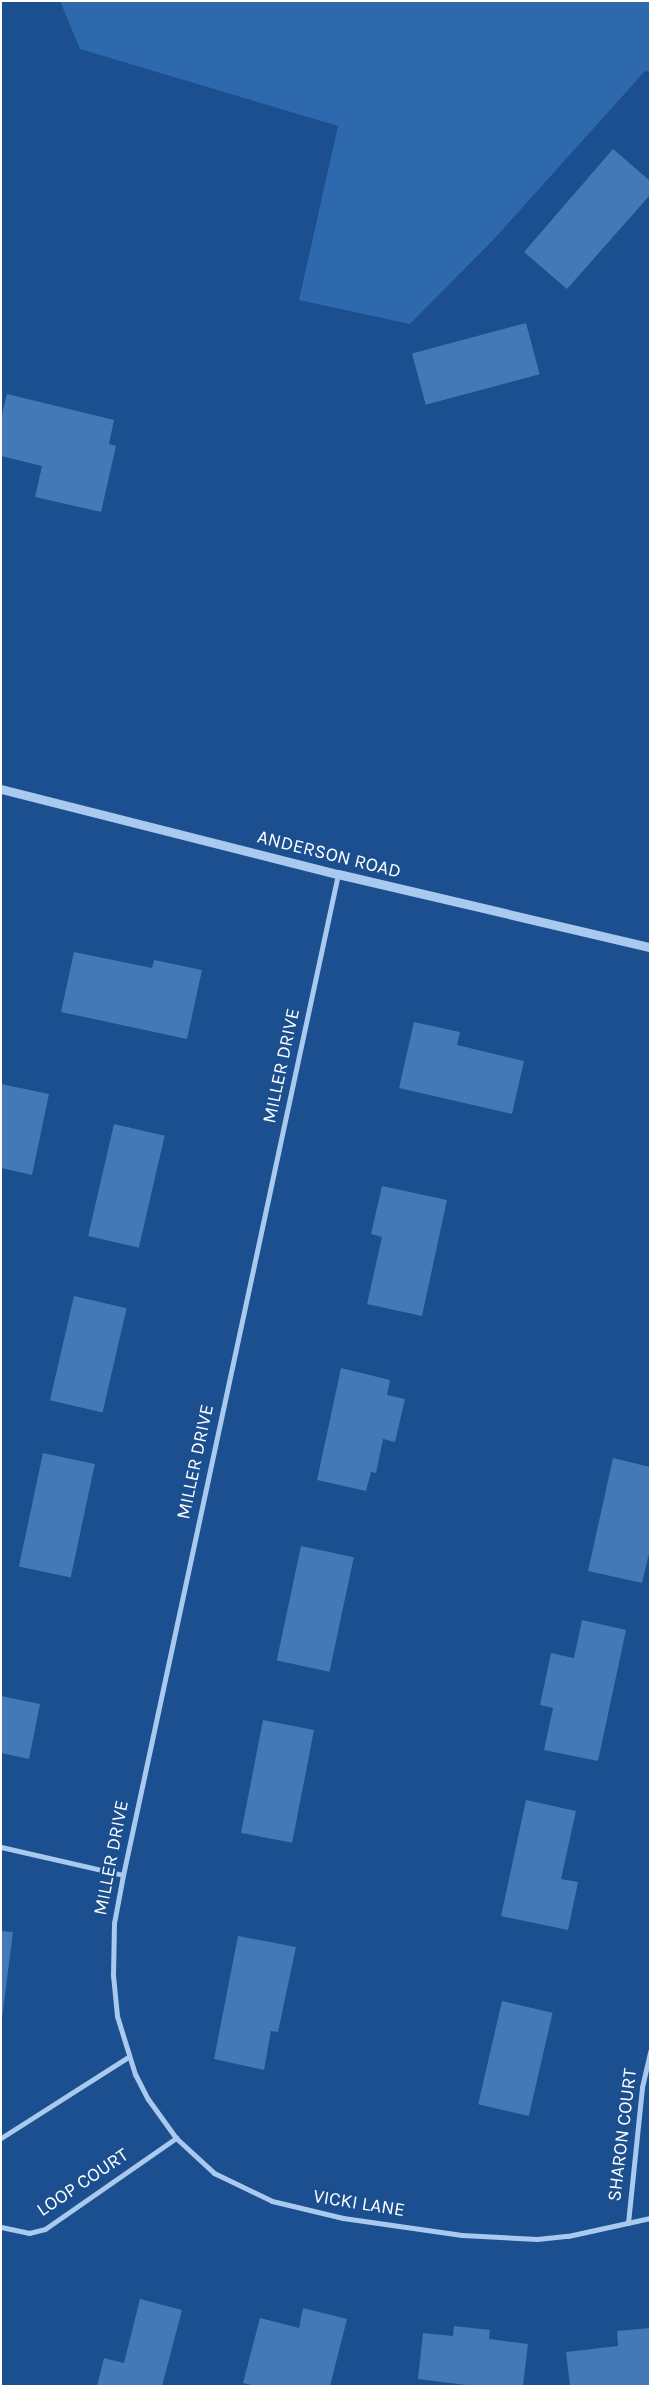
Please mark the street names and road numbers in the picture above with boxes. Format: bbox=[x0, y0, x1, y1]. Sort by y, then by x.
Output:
street label: ANDERSON ROAD bbox=[255, 826, 403, 884]
street label: MILLER DRIVE bbox=[259, 1006, 305, 1126]
street label: MILLER DRIVE bbox=[173, 1402, 219, 1522]
street label: MILLER DRIVE bbox=[90, 1798, 134, 1918]
street label: SHARON COURT bbox=[604, 2067, 642, 2203]
street label: LOOP COURT bbox=[33, 2144, 133, 2222]
street label: VICKI LANE bbox=[312, 2186, 406, 2222]

